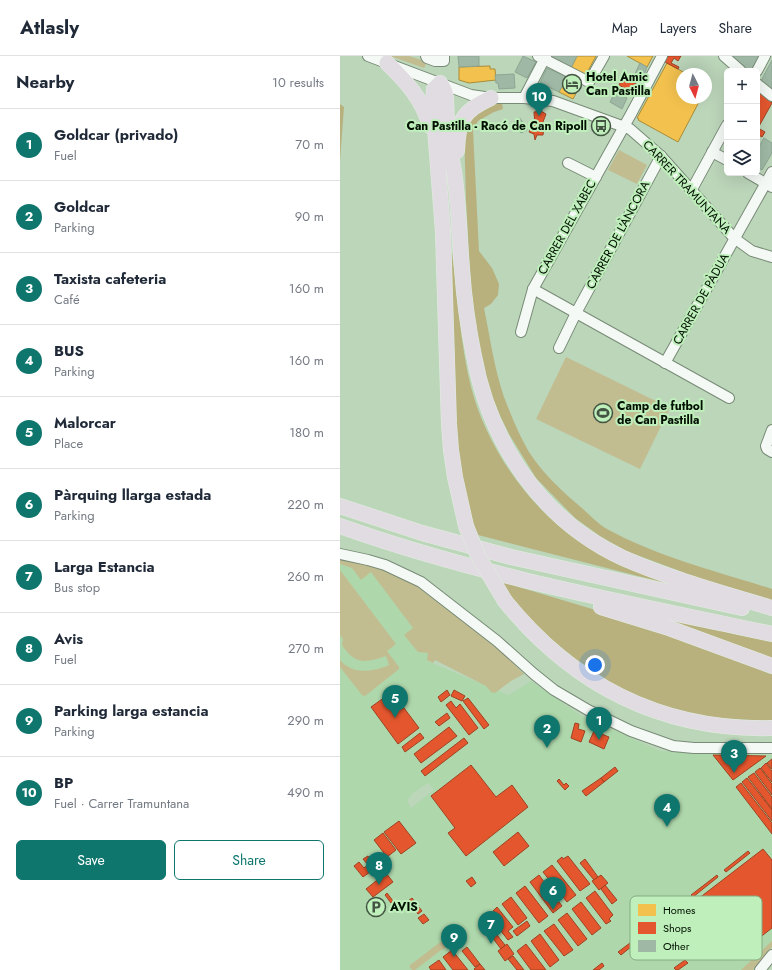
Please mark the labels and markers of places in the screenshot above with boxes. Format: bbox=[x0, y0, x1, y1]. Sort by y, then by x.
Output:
place label: Hotel Amic Can Pastilla bbox=[586, 68, 651, 100]
hotel icon: Hotel Amic Can Pastilla bbox=[561, 73, 583, 95]
pin: 10 bbox=[526, 83, 552, 116]
bus stop icon: Can Pastilla - Racó de Can Ripoll bbox=[590, 115, 612, 137]
place label: Can Pastilla - Racó de Can Ripoll bbox=[406, 117, 587, 135]
place label: Camp de futbol de Can Pastilla bbox=[617, 397, 703, 429]
sports icon: Camp de futbol de Can Pastilla bbox=[592, 402, 614, 424]
pin: 5 bbox=[382, 685, 408, 718]
pin: 1 bbox=[586, 707, 612, 740]
pin: 2 bbox=[534, 715, 560, 748]
pin: 3 bbox=[721, 740, 747, 773]
pin: 4 bbox=[654, 794, 680, 827]
pin: 8 bbox=[366, 852, 392, 885]
pin: 6 bbox=[540, 877, 566, 910]
parking icon: AVIS bbox=[365, 896, 387, 918]
place label: AVIS bbox=[389, 898, 418, 916]
pin: 7 bbox=[478, 911, 504, 944]
pin: 9 bbox=[441, 924, 467, 957]

